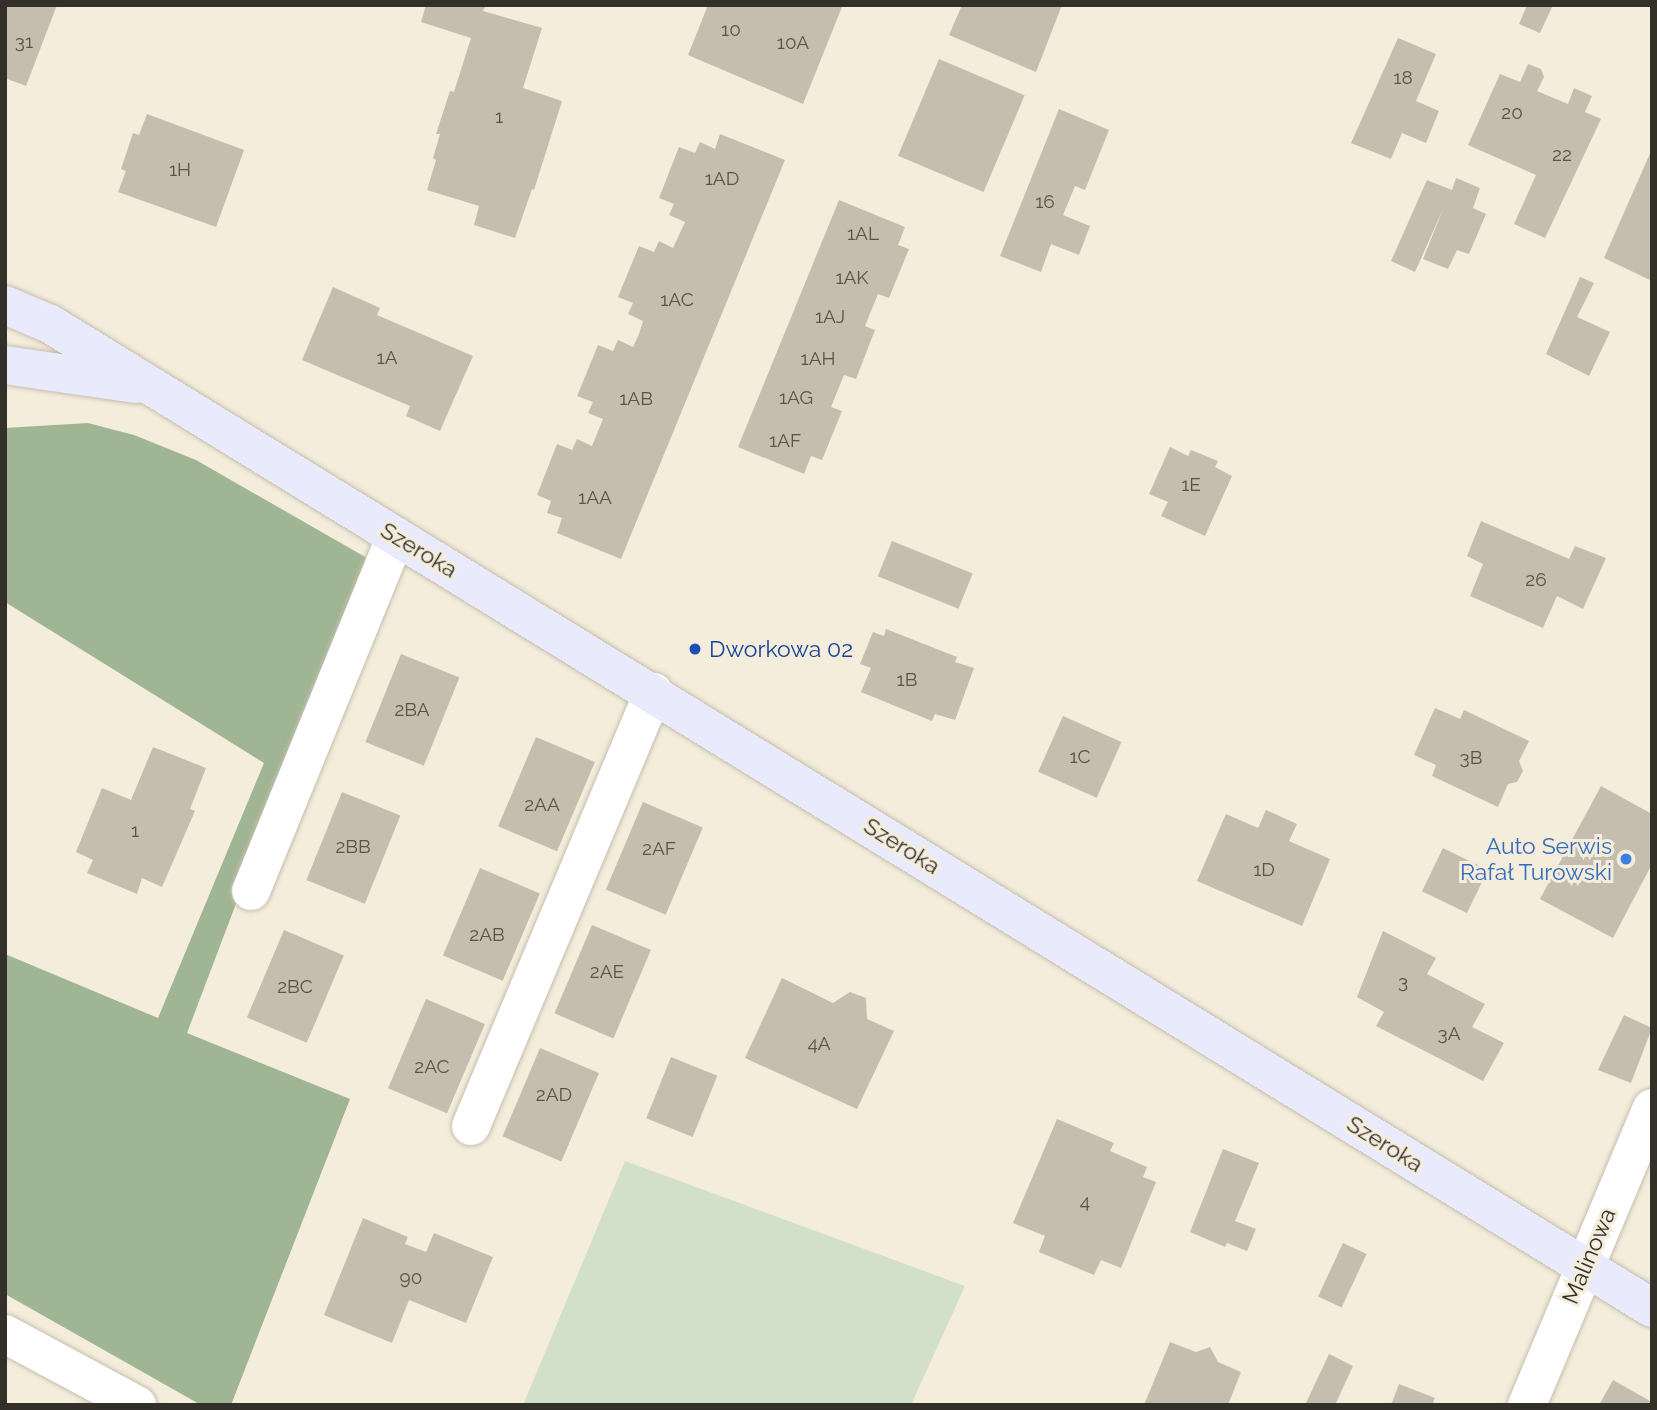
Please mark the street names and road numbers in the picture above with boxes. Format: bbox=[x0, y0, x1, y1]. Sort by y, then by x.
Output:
street label: Szeroka bbox=[376, 516, 462, 584]
street label: Szeroka bbox=[859, 812, 945, 880]
street label: Szeroka bbox=[1342, 1110, 1428, 1178]
street label: Malinowa bbox=[1556, 1204, 1622, 1308]

